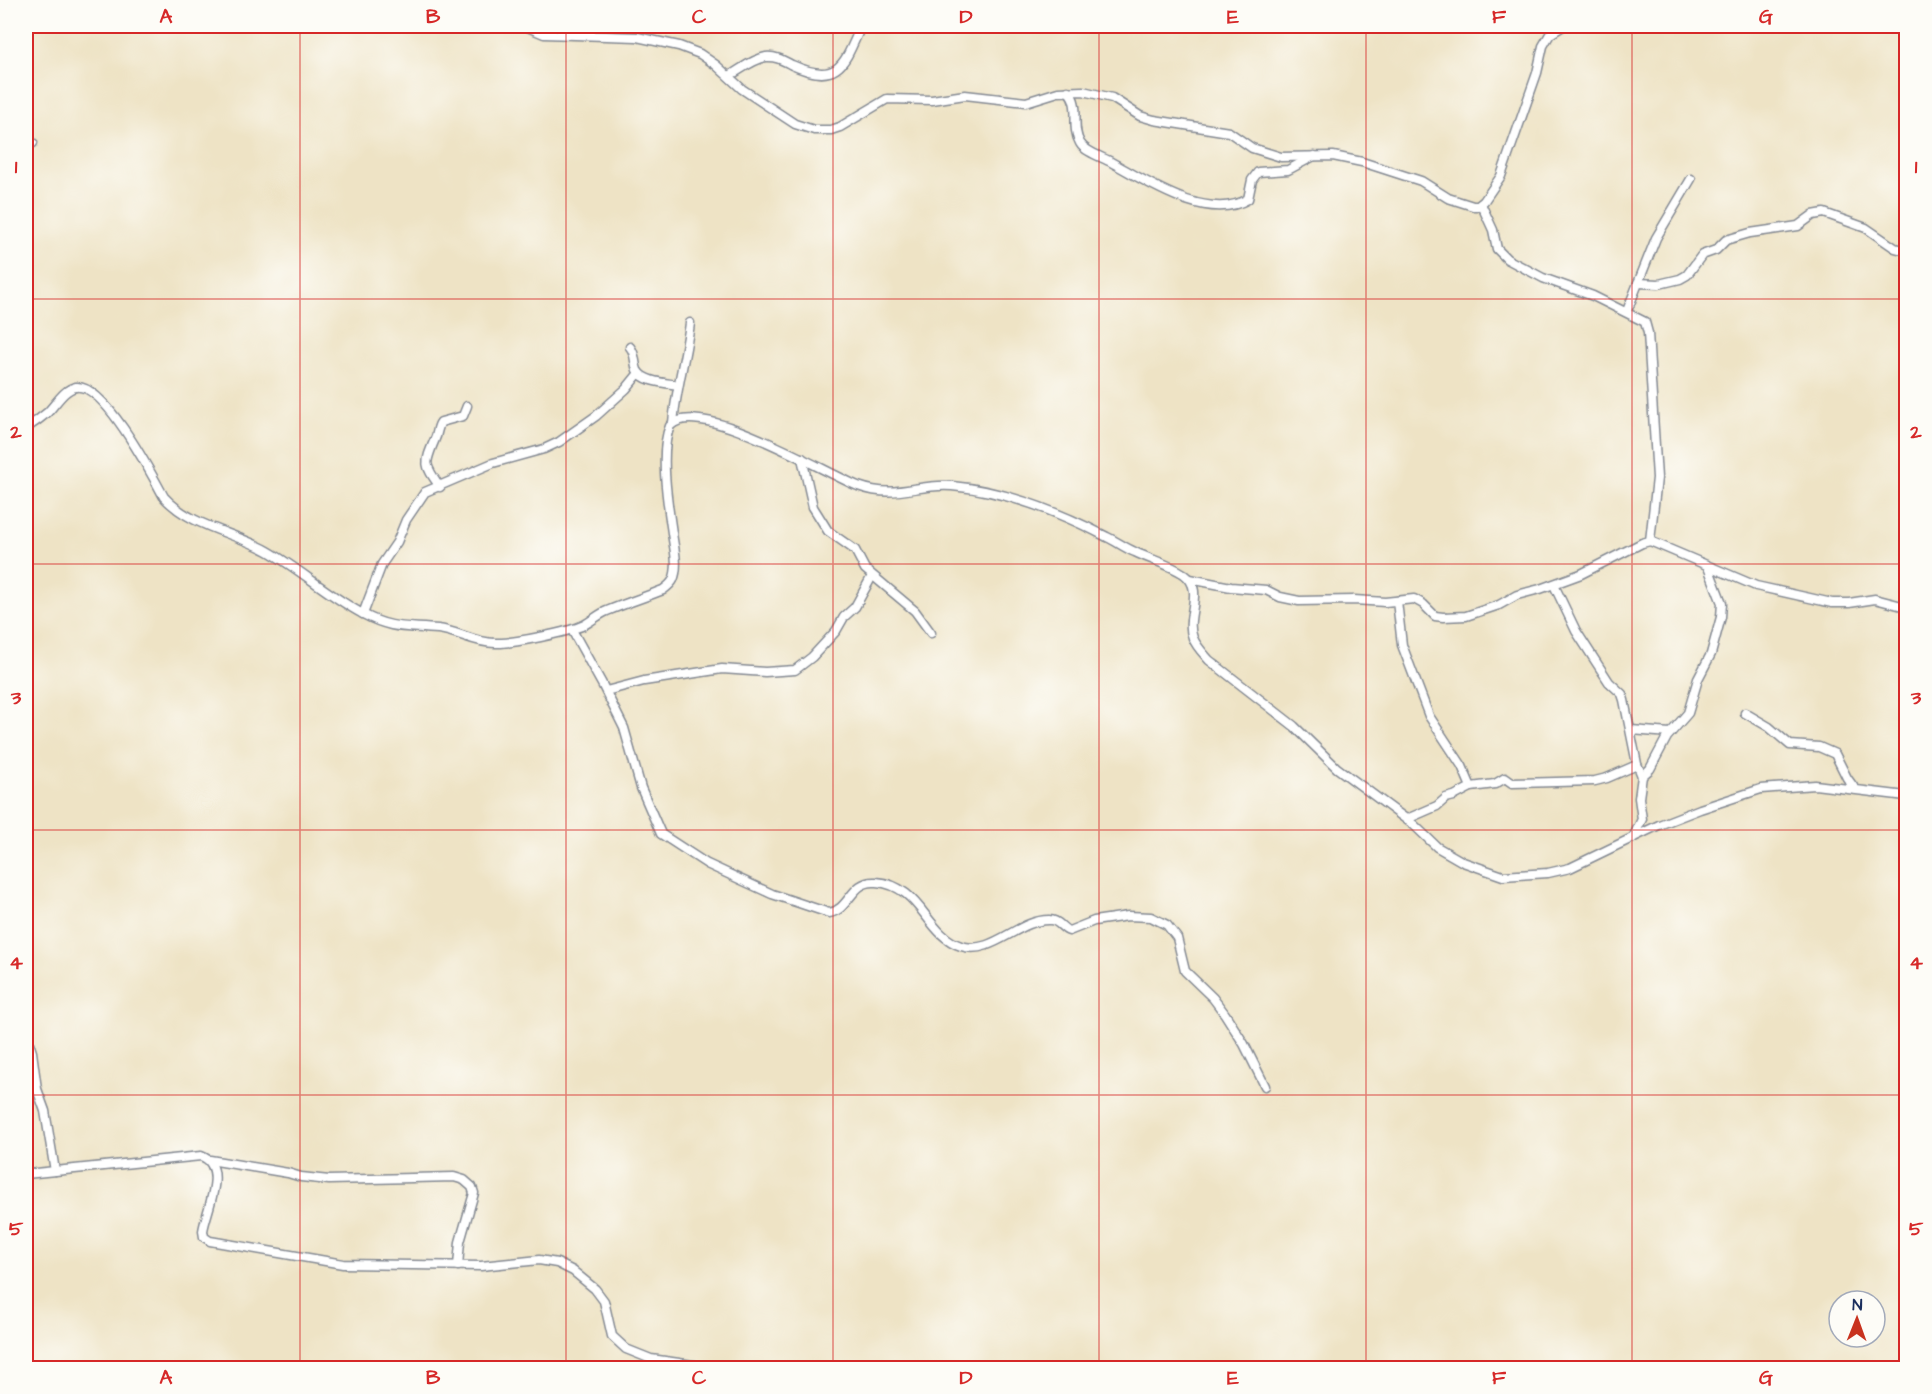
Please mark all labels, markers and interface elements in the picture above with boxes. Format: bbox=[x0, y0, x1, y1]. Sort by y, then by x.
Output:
text: A bbox=[160, 3, 173, 31]
text: B bbox=[426, 3, 441, 31]
text: C bbox=[692, 3, 707, 31]
text: D bbox=[960, 3, 973, 31]
text: E bbox=[1227, 3, 1239, 31]
text: F bbox=[1492, 3, 1507, 31]
text: G bbox=[1759, 3, 1773, 31]
text: 1 bbox=[15, 153, 18, 181]
text: 1 bbox=[1915, 153, 1918, 181]
text: 2 bbox=[9, 418, 22, 446]
text: 2 bbox=[1909, 418, 1922, 446]
text: 3 bbox=[10, 684, 22, 712]
text: 3 bbox=[1910, 684, 1922, 712]
text: 4 bbox=[9, 949, 23, 977]
text: 4 bbox=[1909, 949, 1923, 977]
text: 5 bbox=[9, 1215, 24, 1243]
text: 5 bbox=[1909, 1215, 1924, 1243]
north arrow bbox=[1827, 1289, 1887, 1349]
text: N bbox=[1852, 1294, 1862, 1316]
text: A bbox=[160, 1364, 173, 1392]
text: B bbox=[426, 1364, 441, 1392]
text: C bbox=[692, 1364, 707, 1392]
text: D bbox=[960, 1364, 973, 1392]
text: E bbox=[1227, 1364, 1239, 1392]
text: F bbox=[1492, 1364, 1507, 1392]
text: G bbox=[1759, 1364, 1773, 1392]

